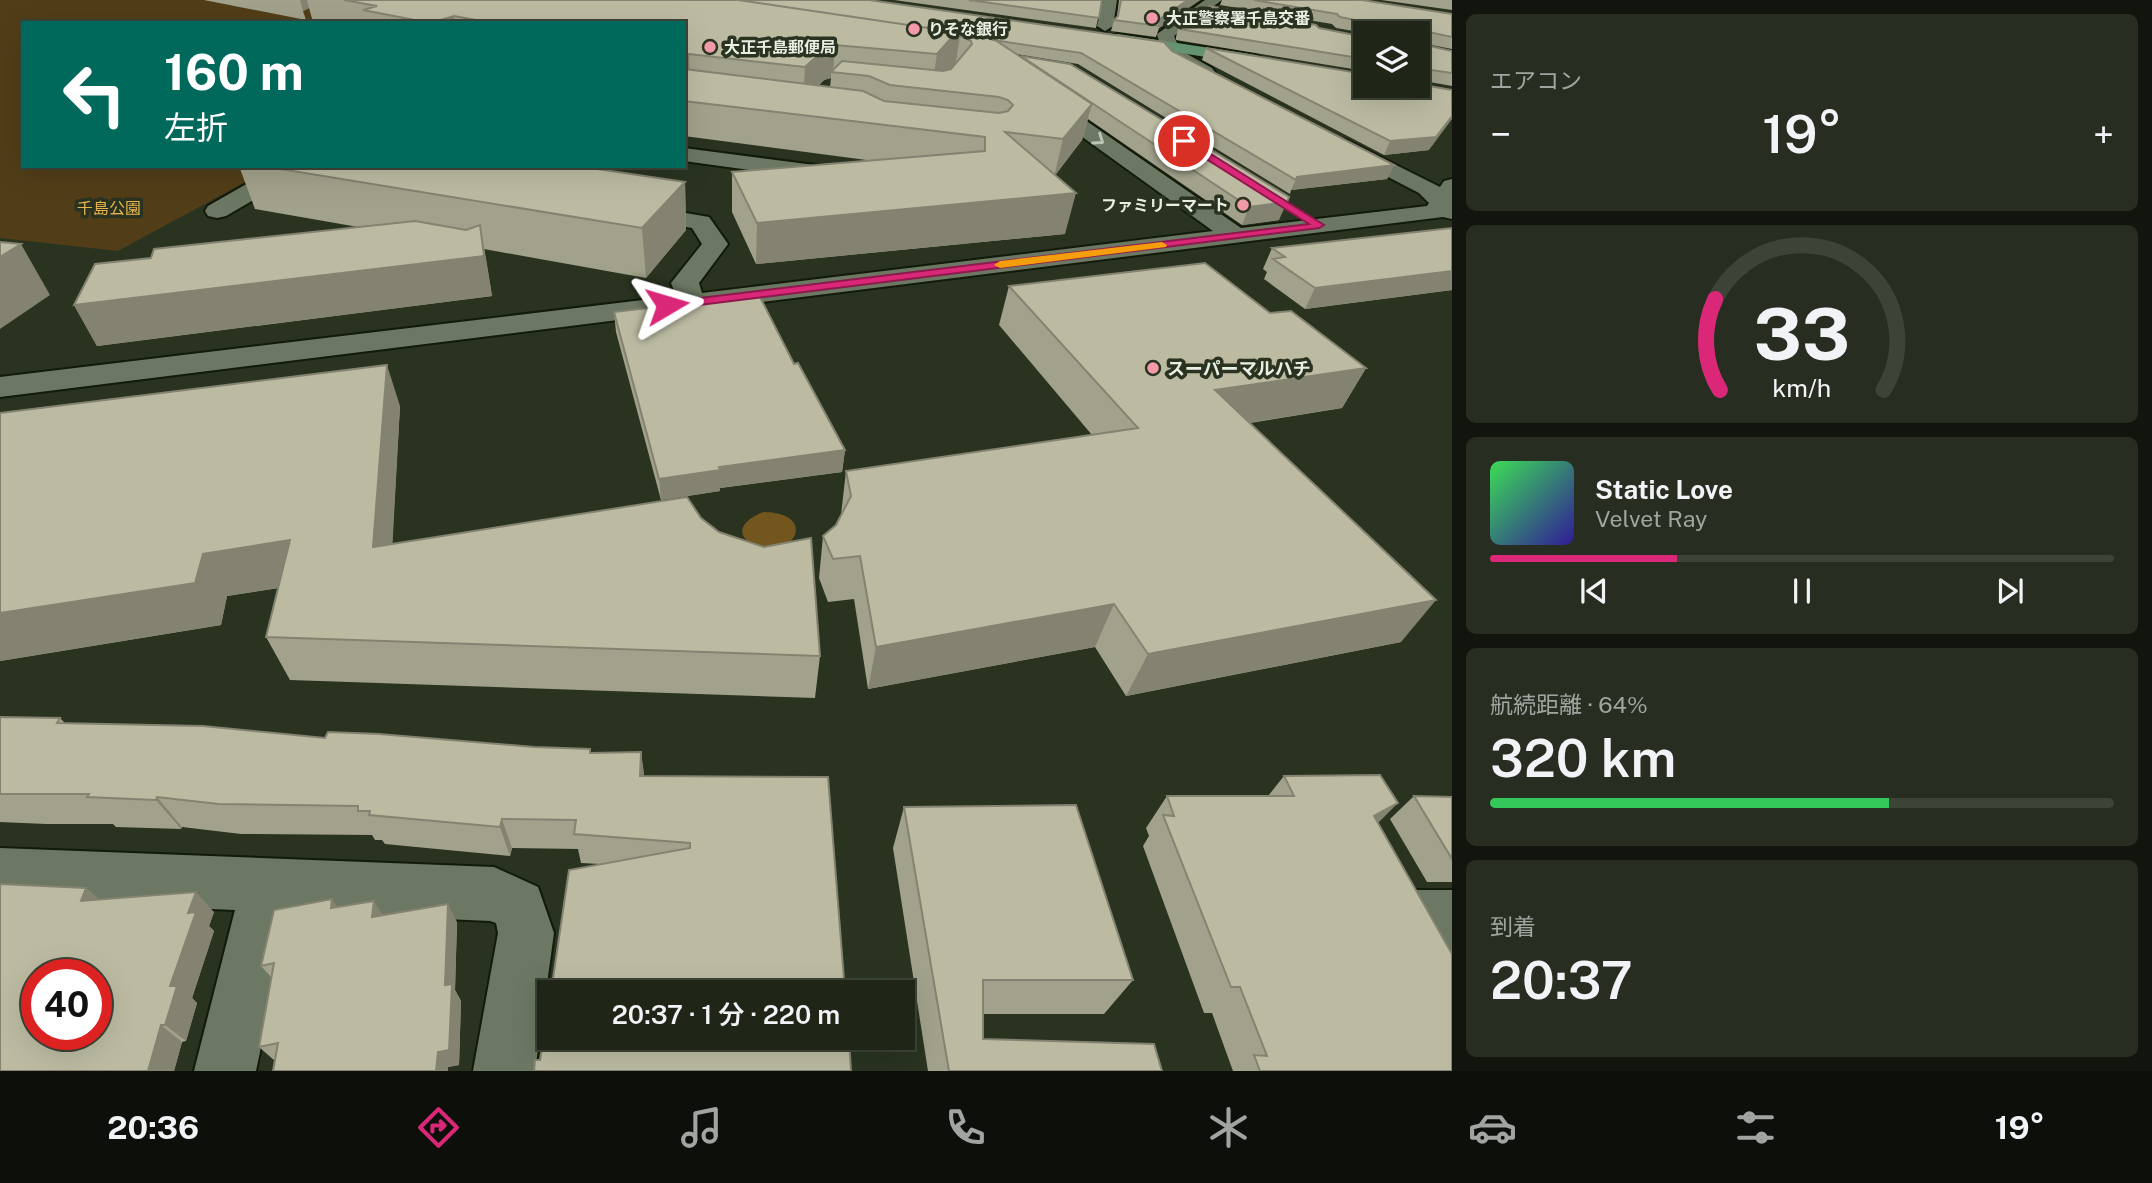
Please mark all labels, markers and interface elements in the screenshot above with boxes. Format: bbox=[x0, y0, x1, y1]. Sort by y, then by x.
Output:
place label: 大正警察署千島交番 bbox=[1166, 9, 1310, 28]
marker: 大正警察署千島交番 bbox=[1144, 10, 1160, 26]
place label: りそな銀行 bbox=[928, 20, 1008, 39]
marker: りそな銀行 bbox=[906, 21, 922, 37]
map controls bbox=[1353, 21, 1430, 98]
button: layers bbox=[1353, 21, 1430, 98]
place label: 大正千島郵便局 bbox=[724, 38, 836, 57]
marker: 大正千島郵便局 bbox=[702, 39, 718, 55]
text: 160 m bbox=[164, 43, 304, 101]
icon: left bbox=[49, 49, 140, 140]
text: エアコン bbox=[1490, 67, 1582, 94]
text: 19° bbox=[1762, 104, 1842, 165]
text: 左折 bbox=[164, 109, 228, 146]
pin bbox=[1154, 111, 1214, 171]
text: − bbox=[1490, 112, 1511, 157]
text: + bbox=[2093, 112, 2114, 157]
icon: arrive bbox=[1165, 122, 1203, 160]
one-way arrow bbox=[1091, 132, 1104, 144]
place label: ファミリーマート bbox=[1101, 196, 1229, 215]
marker: ファミリーマート bbox=[1235, 197, 1251, 213]
park label: 千島公園 bbox=[77, 199, 141, 218]
position arrow bbox=[630, 268, 704, 342]
text: 33 bbox=[1754, 292, 1850, 377]
place label: スーパーマルハチ bbox=[1167, 358, 1311, 379]
marker: スーパーマルハチ bbox=[1145, 360, 1161, 376]
text: km/h bbox=[1773, 373, 1831, 403]
text: Static Love bbox=[1595, 474, 1733, 505]
text: Velvet Ray bbox=[1595, 505, 1707, 532]
icon: previous bbox=[1575, 572, 1613, 610]
icon: pause bbox=[1783, 572, 1821, 610]
icon: next bbox=[1991, 572, 2029, 610]
text: 航続距離 · 64% bbox=[1490, 691, 1648, 718]
text: 320 km bbox=[1490, 728, 1676, 789]
text: 到着 bbox=[1490, 913, 1536, 940]
text: 20:37 bbox=[1490, 950, 1633, 1011]
speed limit sign: 40 bbox=[21, 959, 112, 1050]
text: 20:37 · 1 分 · 220 m bbox=[612, 999, 840, 1030]
icon: directions bbox=[414, 1103, 463, 1152]
icon: music bbox=[677, 1103, 726, 1152]
icon: phone bbox=[941, 1103, 990, 1152]
icon: climate bbox=[1204, 1103, 1253, 1152]
icon: car bbox=[1468, 1103, 1517, 1152]
icon: filters bbox=[1731, 1103, 1780, 1152]
text: 20:36 bbox=[107, 1109, 199, 1146]
text: 19° bbox=[1995, 1109, 2045, 1146]

